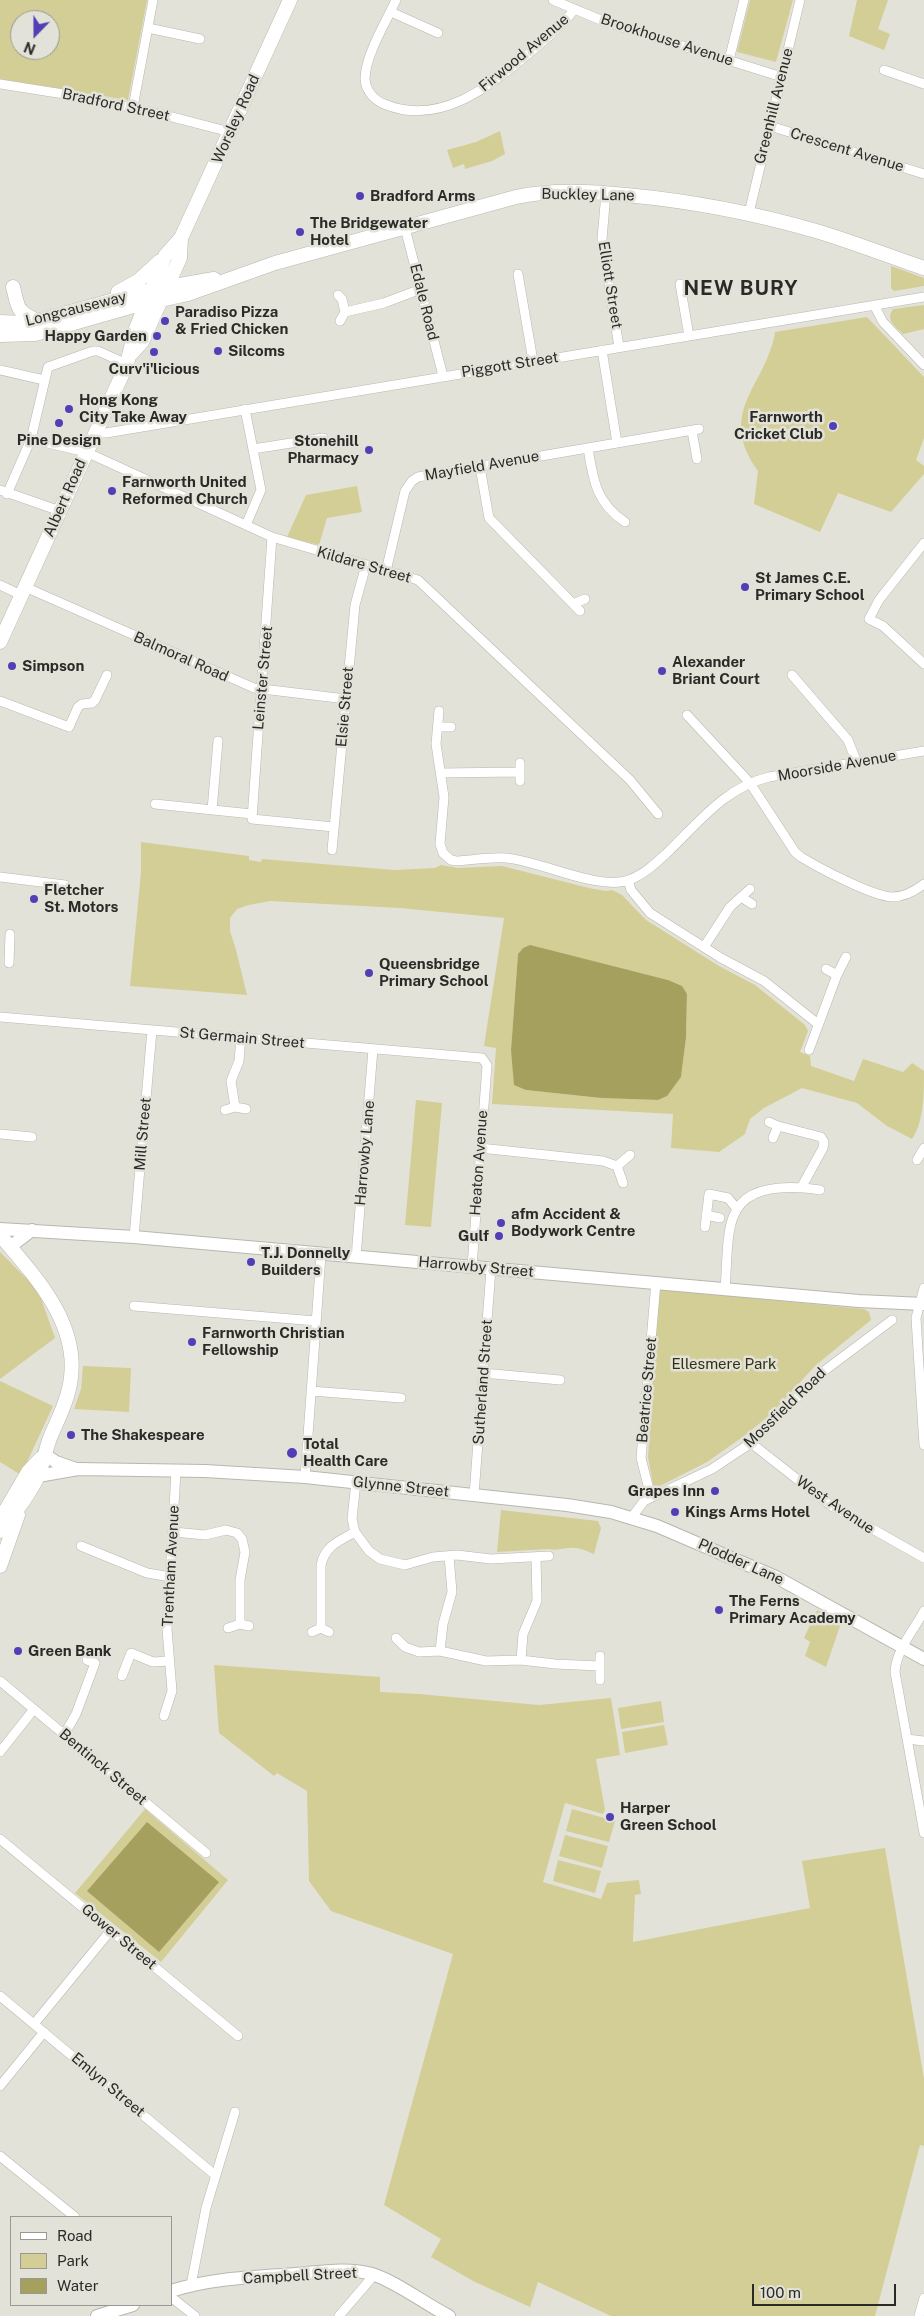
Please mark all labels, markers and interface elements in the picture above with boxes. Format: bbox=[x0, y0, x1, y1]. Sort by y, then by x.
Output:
north arrow bbox=[10, 10, 60, 60]
street label: Firwood Avenue bbox=[476, 10, 572, 96]
street label: Brookhouse Avenue bbox=[598, 10, 736, 70]
text: N bbox=[22, 39, 38, 57]
street label: Greenhill Avenue bbox=[751, 46, 797, 166]
street label: Worsley Road bbox=[208, 72, 264, 166]
street label: Bradford Street bbox=[61, 85, 171, 125]
street label: Crescent Avenue bbox=[788, 124, 906, 176]
street label: Buckley Lane bbox=[541, 185, 635, 205]
place label: Bradford Arms bbox=[370, 187, 475, 205]
marker: Bradford Arms bbox=[354, 190, 366, 202]
place label: The Bridgewater Hotel bbox=[310, 214, 428, 249]
marker: The Bridgewater Hotel bbox=[294, 226, 306, 238]
street label: Elliott Street bbox=[594, 240, 626, 330]
street label: Edale Road bbox=[406, 262, 442, 342]
district label: NEW BURY bbox=[682, 277, 800, 301]
street label: Longcauseway bbox=[24, 288, 128, 330]
place label: Paradiso Pizza & Fried Chicken bbox=[175, 303, 288, 338]
marker: Paradiso Pizza & Fried Chicken bbox=[159, 315, 171, 327]
place label: Happy Garden bbox=[44, 327, 147, 345]
marker: Happy Garden bbox=[151, 330, 163, 342]
place label: Silcoms bbox=[228, 342, 285, 360]
marker: Silcoms bbox=[212, 345, 224, 357]
marker: Curv'i'licious bbox=[148, 346, 160, 358]
street label: Piggott Street bbox=[460, 348, 560, 382]
place label: Curv'i'licious bbox=[108, 360, 200, 378]
place label: Hong Kong City Take Away bbox=[79, 391, 187, 426]
marker: Hong Kong City Take Away bbox=[63, 403, 75, 415]
place label: Farnworth Cricket Club bbox=[734, 408, 823, 443]
marker: Pine Design bbox=[53, 417, 65, 429]
marker: Farnworth Cricket Club bbox=[827, 420, 839, 432]
place label: Pine Design bbox=[17, 431, 101, 449]
place label: Stonehill Pharmacy bbox=[287, 432, 359, 467]
marker: Stonehill Pharmacy bbox=[363, 444, 375, 456]
street label: Mayfield Avenue bbox=[423, 447, 541, 485]
street label: Albert Road bbox=[40, 456, 90, 540]
place label: Farnworth United Reformed Church bbox=[122, 473, 248, 508]
marker: Farnworth United Reformed Church bbox=[106, 485, 118, 497]
street label: Kildare Street bbox=[315, 543, 413, 587]
place label: St James C.E. Primary School bbox=[755, 569, 865, 604]
marker: St James C.E. Primary School bbox=[739, 581, 751, 593]
street label: Leinster Street bbox=[249, 625, 277, 731]
street label: Balmoral Road bbox=[131, 628, 231, 686]
place label: Alexander Briant Court bbox=[672, 653, 760, 688]
place label: Simpson bbox=[22, 657, 84, 675]
marker: Simpson bbox=[6, 660, 18, 672]
marker: Alexander Briant Court bbox=[656, 665, 668, 677]
street label: Elsie Street bbox=[333, 666, 357, 748]
street label: Moorside Avenue bbox=[776, 747, 898, 785]
place label: Fletcher St. Motors bbox=[44, 881, 118, 916]
marker: Fletcher St. Motors bbox=[28, 893, 40, 905]
place label: Queensbridge Primary School bbox=[379, 955, 489, 990]
marker: Queensbridge Primary School bbox=[363, 967, 375, 979]
street label: St Germain Street bbox=[179, 1024, 305, 1052]
street label: Mill Street bbox=[131, 1097, 155, 1171]
street label: Harrowby Lane bbox=[351, 1100, 379, 1206]
street label: Heaton Avenue bbox=[466, 1110, 492, 1216]
place label: afm Accident & Bodywork Centre bbox=[511, 1205, 635, 1240]
marker: afm Accident & Bodywork Centre bbox=[495, 1217, 507, 1229]
place label: Gulf bbox=[458, 1227, 489, 1245]
marker: Gulf bbox=[493, 1230, 505, 1242]
place label: T.J. Donnelly Builders bbox=[261, 1244, 350, 1279]
street label: Harrowby Street bbox=[418, 1253, 534, 1281]
marker: T.J. Donnelly Builders bbox=[245, 1256, 257, 1268]
street label: Sutherland Street bbox=[470, 1319, 496, 1445]
place label: Farnworth Christian Fellowship bbox=[202, 1324, 345, 1359]
marker: Farnworth Christian Fellowship bbox=[186, 1336, 198, 1348]
street label: Beatrice Street bbox=[633, 1336, 661, 1444]
park label: Ellesmere Park bbox=[672, 1355, 776, 1373]
street label: Mossfield Road bbox=[740, 1364, 830, 1452]
place label: The Shakespeare bbox=[81, 1426, 205, 1444]
marker: The Shakespeare bbox=[65, 1429, 77, 1441]
place label: Total Health Care bbox=[303, 1435, 388, 1470]
marker: Total Health Care bbox=[285, 1446, 299, 1460]
street label: West Avenue bbox=[792, 1472, 878, 1538]
street label: Glynne Street bbox=[352, 1473, 450, 1501]
place label: Grapes Inn bbox=[628, 1482, 705, 1500]
marker: Grapes Inn bbox=[709, 1485, 721, 1497]
place label: Kings Arms Hotel bbox=[685, 1503, 810, 1521]
street label: Trentham Avenue bbox=[159, 1505, 183, 1627]
marker: Kings Arms Hotel bbox=[669, 1506, 681, 1518]
street label: Plodder Lane bbox=[695, 1535, 787, 1589]
place label: The Ferns Primary Academy bbox=[729, 1592, 856, 1627]
marker: The Ferns Primary Academy bbox=[713, 1604, 725, 1616]
place label: Green Bank bbox=[28, 1642, 111, 1660]
marker: Green Bank bbox=[12, 1645, 24, 1657]
street label: Bentinck Street bbox=[55, 1725, 151, 1809]
place label: Harper Green School bbox=[620, 1799, 717, 1834]
marker: Harper Green School bbox=[604, 1811, 616, 1823]
street label: Gower Street bbox=[78, 1900, 160, 1974]
street label: Emlyn Street bbox=[68, 2049, 148, 2121]
legend bbox=[10, 2216, 172, 2306]
text: Road bbox=[57, 2227, 93, 2244]
text: Park bbox=[57, 2252, 89, 2269]
street label: Campbell Street bbox=[243, 2264, 357, 2288]
scale bar bbox=[754, 2274, 898, 2306]
text: Water bbox=[57, 2277, 99, 2294]
text: 100 m bbox=[760, 2284, 801, 2301]

